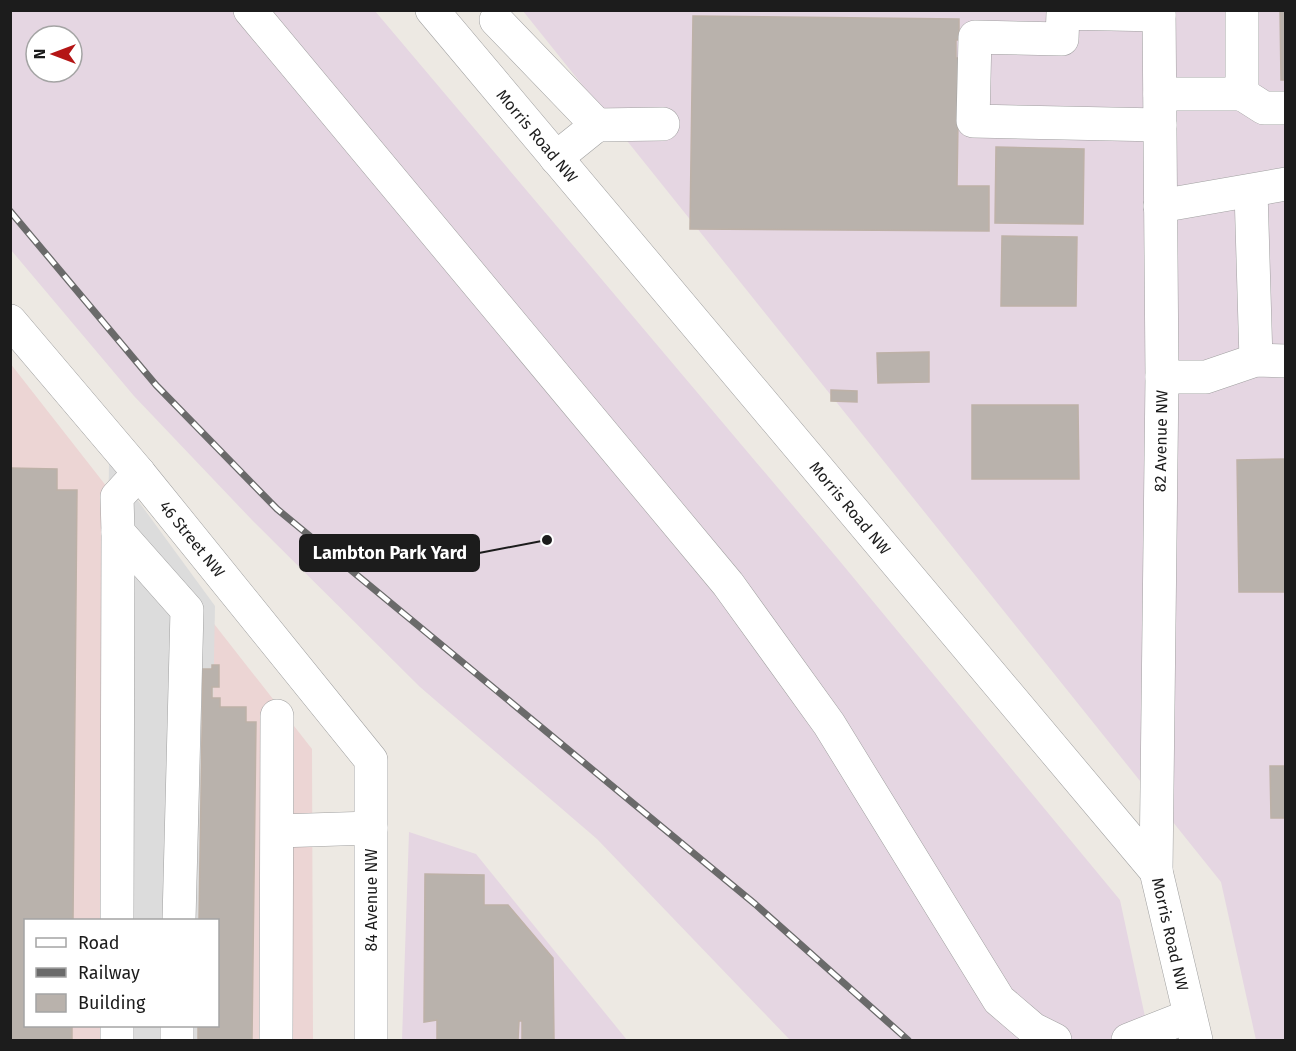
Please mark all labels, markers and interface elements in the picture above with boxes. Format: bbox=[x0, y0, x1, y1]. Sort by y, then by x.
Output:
north arrow bbox=[24, 24, 84, 84]
text: N bbox=[30, 49, 49, 59]
street label: Morris Road NW bbox=[493, 86, 581, 186]
street label: 82 Avenue NW bbox=[1151, 390, 1171, 492]
street label: Morris Road NW bbox=[806, 458, 894, 558]
street label: 46 Street NW bbox=[155, 497, 229, 581]
callout: Lambton Park Yard bbox=[300, 535, 479, 571]
text: Lambton Park Yard bbox=[313, 542, 467, 564]
street label: 84 Avenue NW bbox=[362, 848, 381, 952]
street label: Morris Road NW bbox=[1148, 876, 1192, 992]
legend bbox=[24, 919, 219, 1027]
text: Road bbox=[78, 932, 120, 954]
text: Railway bbox=[78, 962, 140, 984]
text: Building bbox=[78, 992, 146, 1014]

